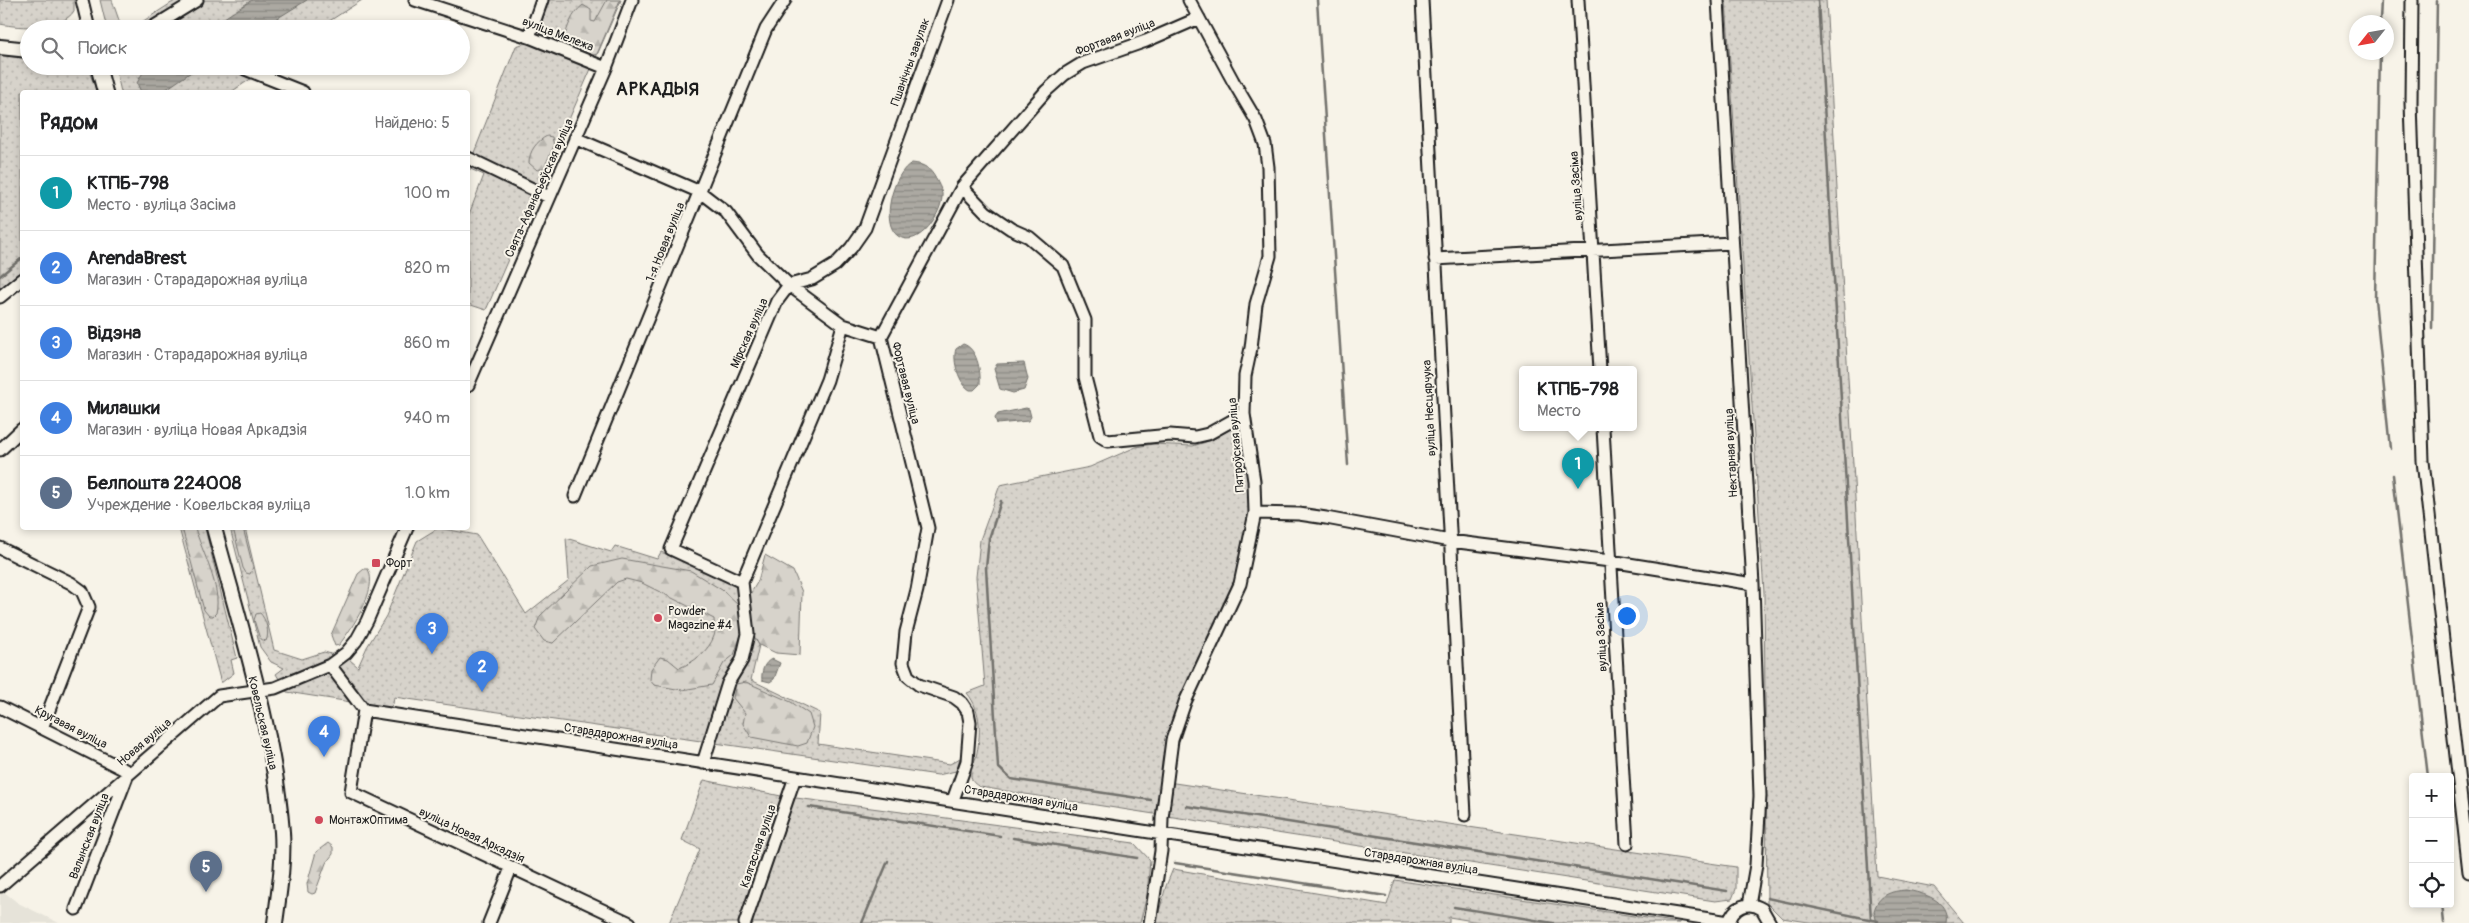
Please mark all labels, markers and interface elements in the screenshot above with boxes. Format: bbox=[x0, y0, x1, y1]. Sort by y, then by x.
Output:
street label: вуліца Мележа bbox=[520, 14, 596, 55]
street label: Фортавая вуліца bbox=[1073, 15, 1157, 60]
north arrow bbox=[2349, 15, 2394, 60]
street label: Пшанічны завулак bbox=[888, 16, 933, 108]
search box bbox=[20, 20, 470, 75]
icon: search bbox=[38, 34, 66, 62]
text: Поиск bbox=[78, 36, 128, 60]
district label: АРКАДЫЯ bbox=[616, 78, 700, 101]
text: Рядом bbox=[40, 109, 98, 136]
text: Найдено: 5 bbox=[374, 113, 450, 133]
street label: Свята-Афанасьеўская вуліца bbox=[502, 116, 577, 260]
street label: вуліца Засіма bbox=[1567, 150, 1586, 221]
text: КТПБ-798 bbox=[87, 171, 169, 195]
text: 1 bbox=[53, 183, 59, 203]
text: 100 m bbox=[404, 183, 450, 203]
text: Место · вуліца Засіма bbox=[87, 195, 236, 215]
street label: 1-я Новая вуліца bbox=[643, 200, 688, 284]
text: ArendaBrest bbox=[87, 246, 186, 270]
text: 2 bbox=[52, 258, 60, 278]
text: 820 m bbox=[404, 258, 450, 278]
text: Магазин · Старадарожная вуліца bbox=[87, 270, 307, 290]
street label: Мірская вуліца bbox=[727, 295, 772, 371]
text: Відэна bbox=[87, 321, 141, 345]
text: 3 bbox=[52, 333, 60, 353]
text: 860 m bbox=[404, 333, 450, 353]
street label: Фортавая вуліца bbox=[888, 341, 923, 426]
text: Магазин · Старадарожная вуліца bbox=[87, 345, 307, 365]
street label: вуліца Несцярчука bbox=[1419, 359, 1440, 457]
popup bbox=[1519, 366, 1637, 431]
text: КТПБ-798 bbox=[1537, 377, 1619, 401]
text: Милашки bbox=[87, 396, 160, 420]
street label: Пятроўская вуліца bbox=[1225, 397, 1248, 493]
text: Место bbox=[1537, 401, 1581, 421]
text: 4 bbox=[51, 408, 61, 428]
text: 940 m bbox=[404, 408, 450, 428]
street label: Нектарная вуліца bbox=[1722, 408, 1741, 498]
text: Магазин · вуліца Новая Аркадзія bbox=[87, 420, 307, 440]
pin: 1 bbox=[1562, 448, 1594, 489]
text: Белпошта 224008 bbox=[87, 471, 241, 495]
text: 5 bbox=[52, 483, 60, 503]
text: 1.0 km bbox=[405, 483, 450, 503]
text: Учреждение · Ковельская вуліца bbox=[87, 495, 311, 515]
place label: Форт bbox=[386, 556, 412, 571]
marker: Форт bbox=[370, 557, 382, 569]
street label: вуліца Засіма bbox=[1592, 601, 1611, 672]
your location bbox=[1614, 603, 1640, 629]
place label: Powder Magazine #4 bbox=[668, 604, 732, 633]
marker: Powder Magazine #4 bbox=[652, 612, 664, 624]
pin: 3 bbox=[416, 613, 448, 654]
pin: 2 bbox=[466, 651, 498, 692]
street label: Ковельская вуліца bbox=[244, 675, 281, 772]
street label: Кругавая вуліца bbox=[32, 703, 110, 752]
street label: Новая вуліца bbox=[114, 715, 175, 769]
pin: 4 bbox=[308, 716, 340, 757]
street label: Старадарожная вуліца bbox=[563, 720, 679, 753]
map controls bbox=[2409, 773, 2454, 908]
button: + bbox=[2409, 773, 2454, 818]
street label: Старадарожная вуліца bbox=[963, 782, 1079, 815]
street label: Валынская вуліца bbox=[66, 791, 113, 881]
street label: Калгасная вуліца bbox=[737, 802, 780, 890]
street label: вуліца Новая Аркадзія bbox=[417, 804, 527, 867]
place label: МонтажОптима bbox=[329, 813, 408, 828]
marker: МонтажОптима bbox=[313, 814, 325, 826]
button: − bbox=[2409, 818, 2454, 863]
street label: Старадарожная вуліца bbox=[1363, 845, 1479, 878]
pin: 5 bbox=[190, 851, 222, 892]
button: locate bbox=[2409, 863, 2454, 908]

